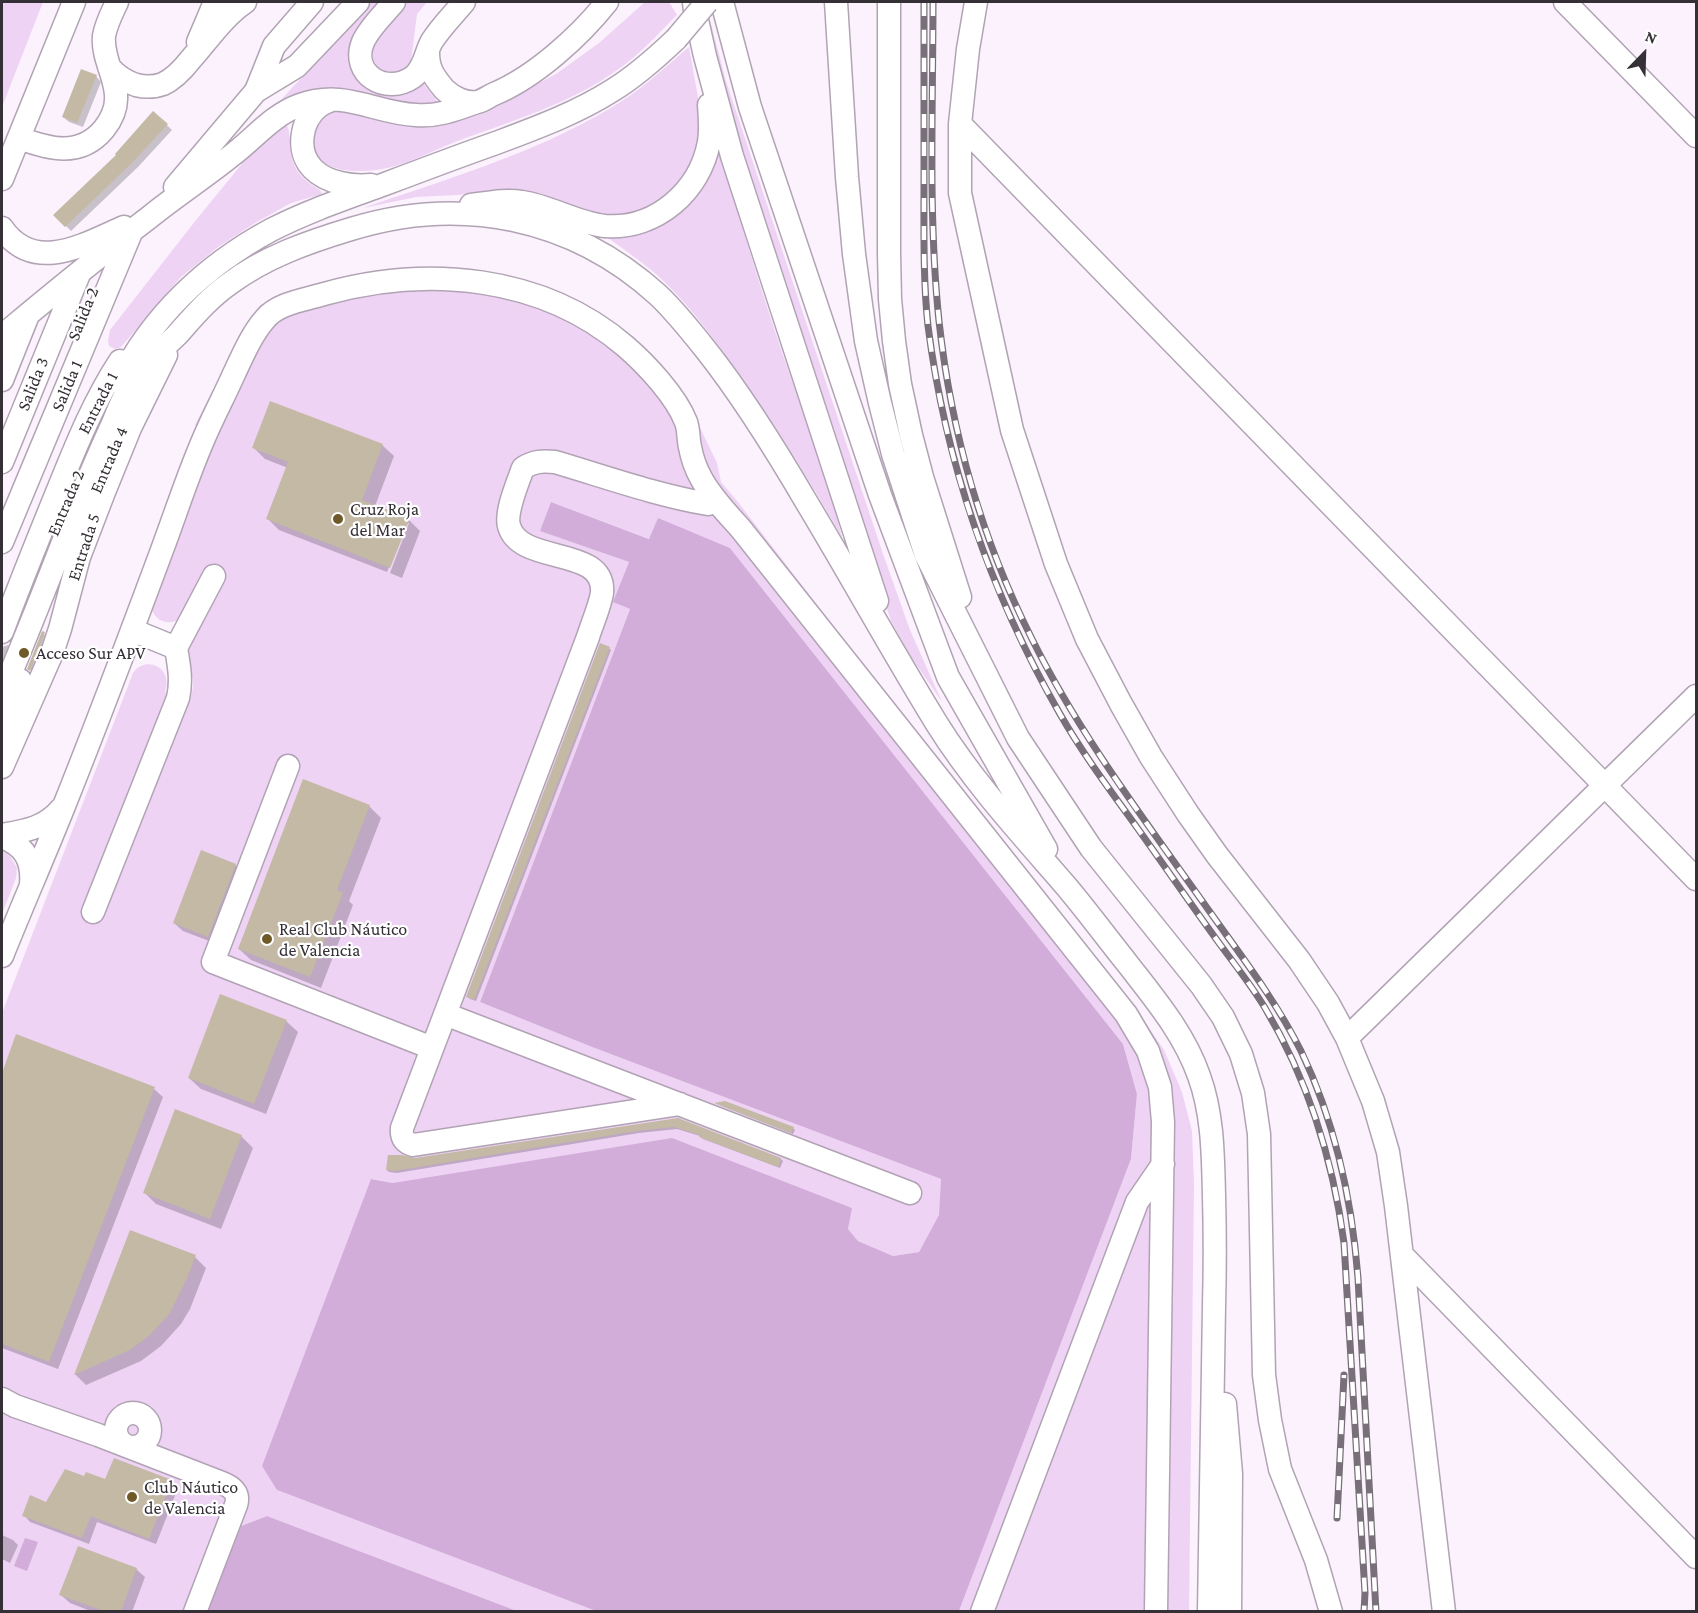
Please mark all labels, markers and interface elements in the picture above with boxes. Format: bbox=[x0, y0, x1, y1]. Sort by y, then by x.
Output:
north arrow bbox=[1614, 24, 1674, 84]
text: N bbox=[1643, 27, 1660, 47]
street label: Salida 2 bbox=[63, 284, 103, 344]
street label: Salida 3 bbox=[13, 354, 53, 414]
street label: Salida 1 bbox=[47, 357, 87, 415]
street label: Entrada 1 bbox=[73, 368, 123, 438]
street label: Entrada 4 bbox=[85, 423, 133, 497]
street label: Entrada 2 bbox=[42, 467, 90, 539]
place label: Cruz Roja del Mar bbox=[350, 498, 419, 540]
street label: Entrada 5 bbox=[63, 511, 105, 583]
marker: Cruz Roja del Mar bbox=[331, 512, 345, 526]
place label: Acceso Sur APV bbox=[36, 642, 145, 664]
marker: Acceso Sur APV bbox=[17, 646, 31, 660]
place label: Real Club Náutico de Valencia bbox=[279, 918, 407, 960]
marker: Real Club Náutico de Valencia bbox=[260, 932, 274, 946]
place label: Club Náutico de Valencia bbox=[144, 1476, 238, 1518]
marker: Club Náutico de Valencia bbox=[125, 1490, 139, 1504]

